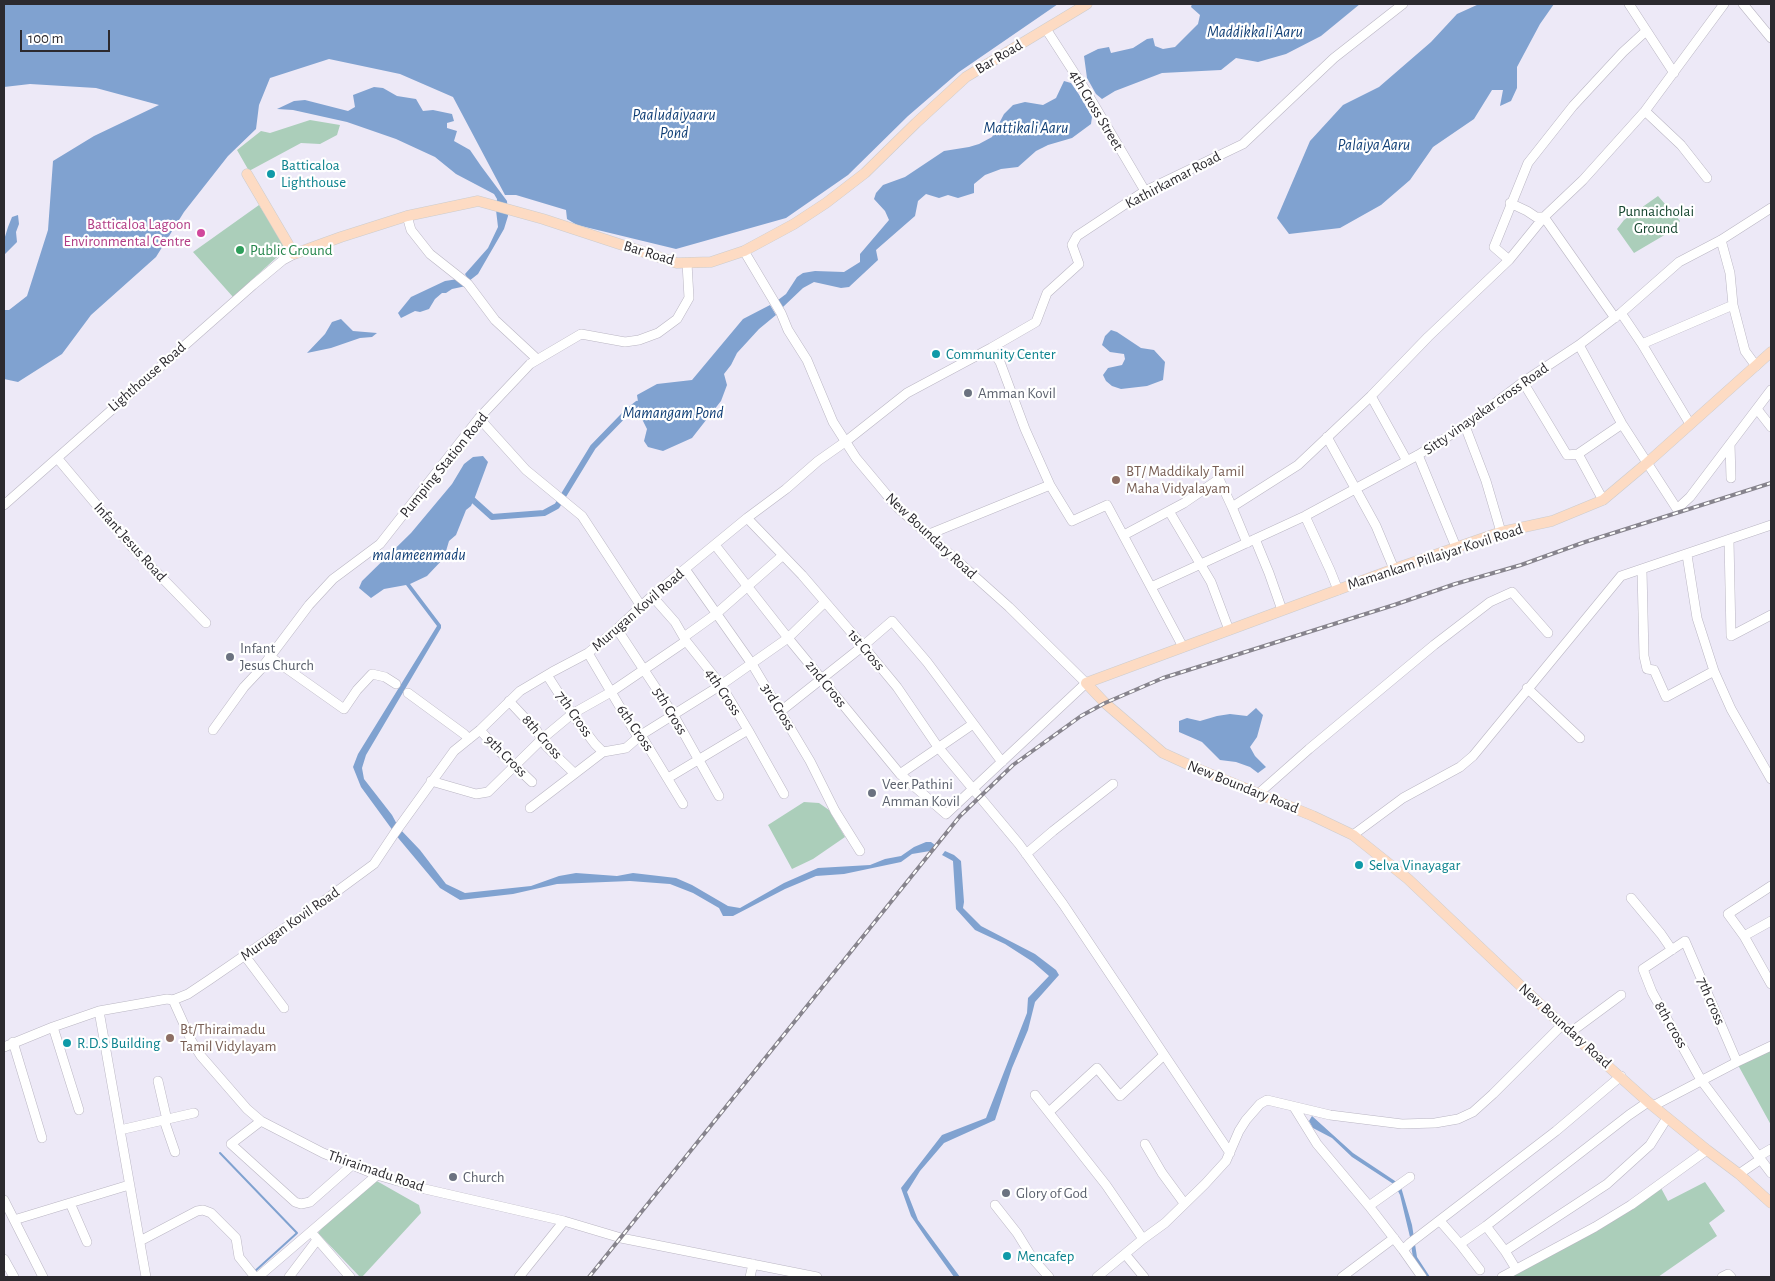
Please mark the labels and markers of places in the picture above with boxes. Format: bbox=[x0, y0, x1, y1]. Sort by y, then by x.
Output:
place label: Batticaloa Lighthouse bbox=[281, 156, 346, 191]
marker: Batticaloa Lighthouse bbox=[265, 168, 277, 180]
place label: Batticaloa Lagoon Environmental Centre bbox=[64, 215, 191, 250]
marker: Batticaloa Lagoon Environmental Centre bbox=[195, 227, 207, 239]
place label: Public Ground bbox=[250, 241, 332, 259]
marker: Public Ground bbox=[234, 244, 246, 256]
place label: Community Center bbox=[946, 345, 1056, 363]
marker: Community Center bbox=[930, 348, 942, 360]
place label: Amman Kovil bbox=[978, 384, 1056, 402]
marker: Amman Kovil bbox=[962, 387, 974, 399]
place label: BT/ Maddikaly Tamil Maha Vidyalayam bbox=[1126, 462, 1244, 497]
marker: BT/ Maddikaly Tamil Maha Vidyalayam bbox=[1110, 474, 1122, 486]
place label: Infant Jesus Church bbox=[240, 639, 314, 674]
marker: Infant Jesus Church bbox=[224, 651, 236, 663]
place label: Veer Pathini Amman Kovil bbox=[882, 775, 960, 810]
marker: Veer Pathini Amman Kovil bbox=[866, 787, 878, 799]
place label: Selva Vinayagar bbox=[1369, 856, 1460, 874]
marker: Selva Vinayagar bbox=[1353, 859, 1365, 871]
place label: Bt/Thiraimadu Tamil Vidylayam bbox=[180, 1020, 277, 1055]
marker: Bt/Thiraimadu Tamil Vidylayam bbox=[164, 1032, 176, 1044]
place label: R.D.S Building bbox=[77, 1034, 160, 1052]
marker: R.D.S Building bbox=[61, 1037, 73, 1049]
place label: Church bbox=[463, 1168, 505, 1186]
marker: Church bbox=[447, 1171, 459, 1183]
place label: Glory of God bbox=[1016, 1184, 1088, 1202]
marker: Glory of God bbox=[1000, 1187, 1012, 1199]
place label: Mencafep bbox=[1017, 1247, 1074, 1265]
marker: Mencafep bbox=[1001, 1250, 1013, 1262]

